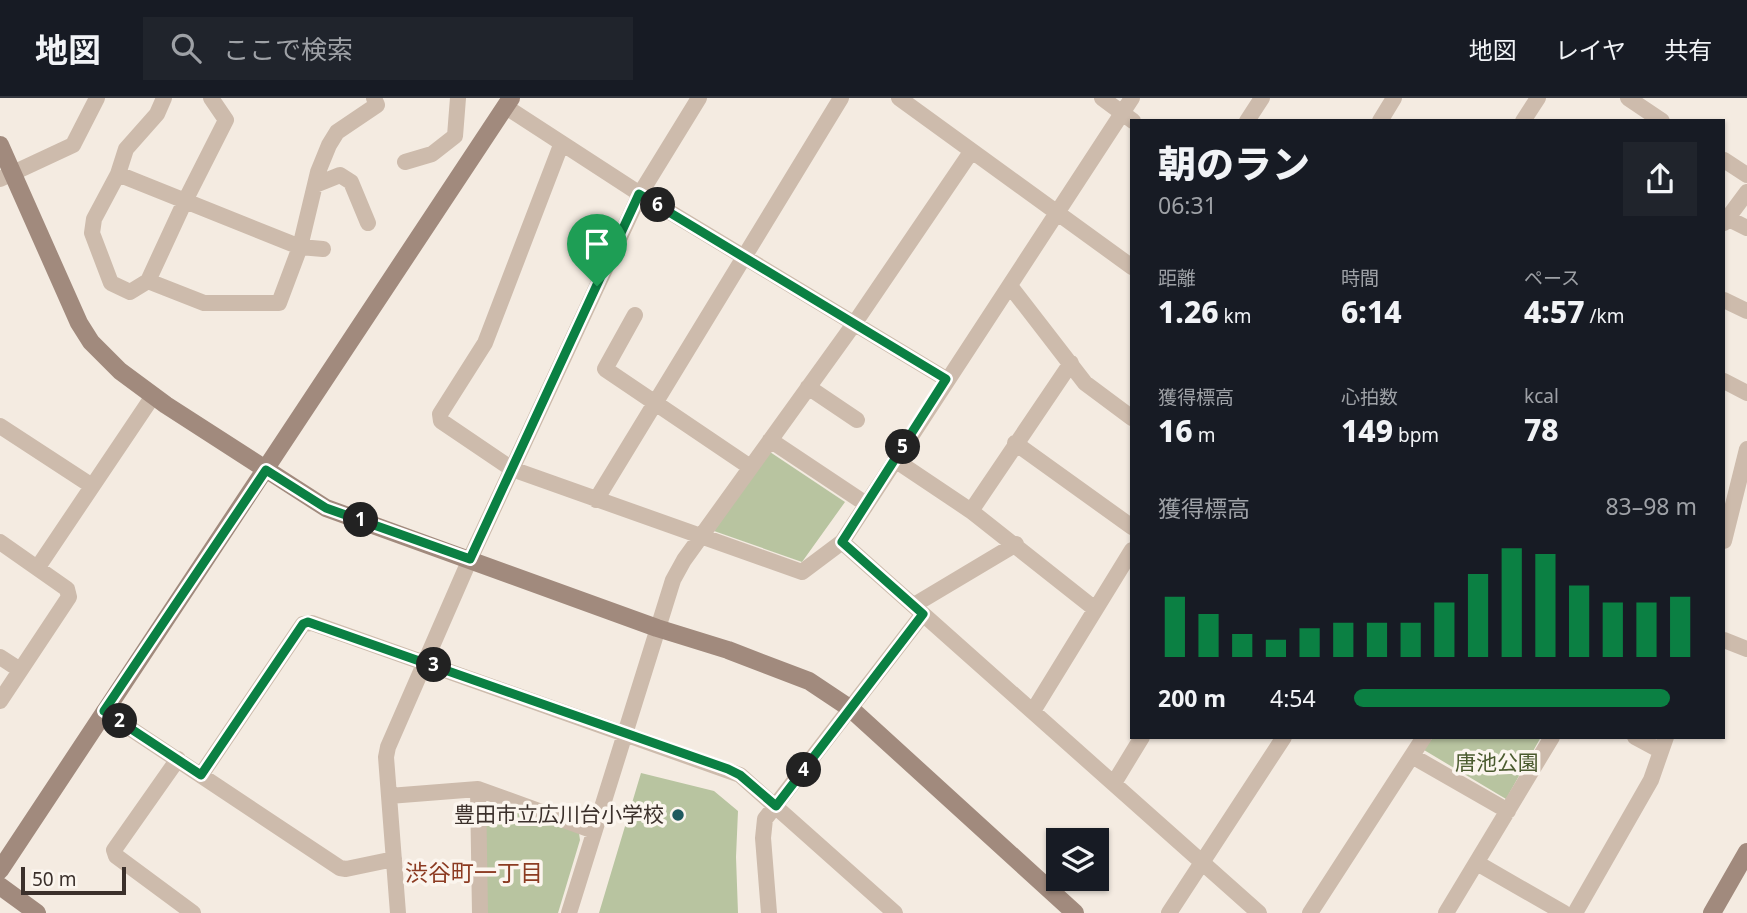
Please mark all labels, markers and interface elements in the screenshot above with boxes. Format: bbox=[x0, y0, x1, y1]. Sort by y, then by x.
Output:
search box bbox=[143, 17, 633, 80]
text: 地図 bbox=[35, 27, 101, 72]
icon: search bbox=[167, 29, 205, 67]
text: ここで検索 bbox=[223, 31, 353, 67]
text: 地図 bbox=[1469, 33, 1517, 66]
text: レイヤ bbox=[1555, 33, 1626, 66]
text: 共有 bbox=[1664, 33, 1712, 66]
text: 朝のラン bbox=[1158, 137, 1310, 189]
button: share bbox=[1623, 142, 1697, 216]
pin: 6 bbox=[640, 188, 676, 222]
text: 06:31 bbox=[1158, 189, 1217, 221]
text: 6 bbox=[652, 191, 663, 217]
pin bbox=[567, 214, 627, 286]
icon: arrive bbox=[578, 225, 616, 263]
text: 距離 bbox=[1158, 265, 1196, 291]
text: 時間 bbox=[1341, 265, 1379, 291]
text: ペース bbox=[1524, 265, 1580, 291]
text: 1.26 bbox=[1158, 291, 1219, 332]
text: 6:14 bbox=[1341, 291, 1402, 332]
text: 4:57 bbox=[1524, 291, 1585, 332]
text: km bbox=[1219, 303, 1251, 329]
text: /km bbox=[1585, 303, 1625, 329]
text: kcal bbox=[1524, 383, 1559, 409]
text: 獲得標高 bbox=[1158, 384, 1234, 410]
text: 心拍数 bbox=[1341, 384, 1398, 410]
text: 78 bbox=[1524, 409, 1559, 450]
text: 16 bbox=[1158, 410, 1193, 451]
text: 149 bbox=[1341, 410, 1393, 451]
text: m bbox=[1193, 422, 1215, 448]
text: bpm bbox=[1393, 422, 1439, 448]
pin: 5 bbox=[886, 430, 920, 464]
text: 5 bbox=[897, 433, 908, 459]
text: 83–98 m bbox=[1605, 490, 1697, 522]
text: 獲得標高 bbox=[1158, 492, 1250, 524]
pin: 1 bbox=[344, 502, 378, 538]
text: 1 bbox=[355, 506, 366, 532]
pin: 3 bbox=[416, 648, 452, 682]
text: 3 bbox=[428, 651, 439, 677]
text: 200 m bbox=[1158, 682, 1226, 714]
text: 4:54 bbox=[1270, 682, 1316, 714]
pin: 2 bbox=[102, 704, 138, 738]
text: 2 bbox=[114, 707, 125, 733]
park label: 唐池公園 bbox=[1455, 748, 1539, 776]
pin: 4 bbox=[786, 752, 822, 788]
text: 4 bbox=[798, 756, 809, 782]
place label: 豊田市立広川台小学校 bbox=[454, 800, 664, 828]
marker: 豊田市立広川台小学校 bbox=[670, 807, 686, 823]
map controls bbox=[1046, 828, 1109, 891]
button: layers bbox=[1046, 828, 1109, 891]
district label: 渋谷町一丁目 bbox=[405, 856, 543, 888]
scale bar bbox=[21, 864, 126, 896]
text: 50 m bbox=[32, 866, 76, 892]

